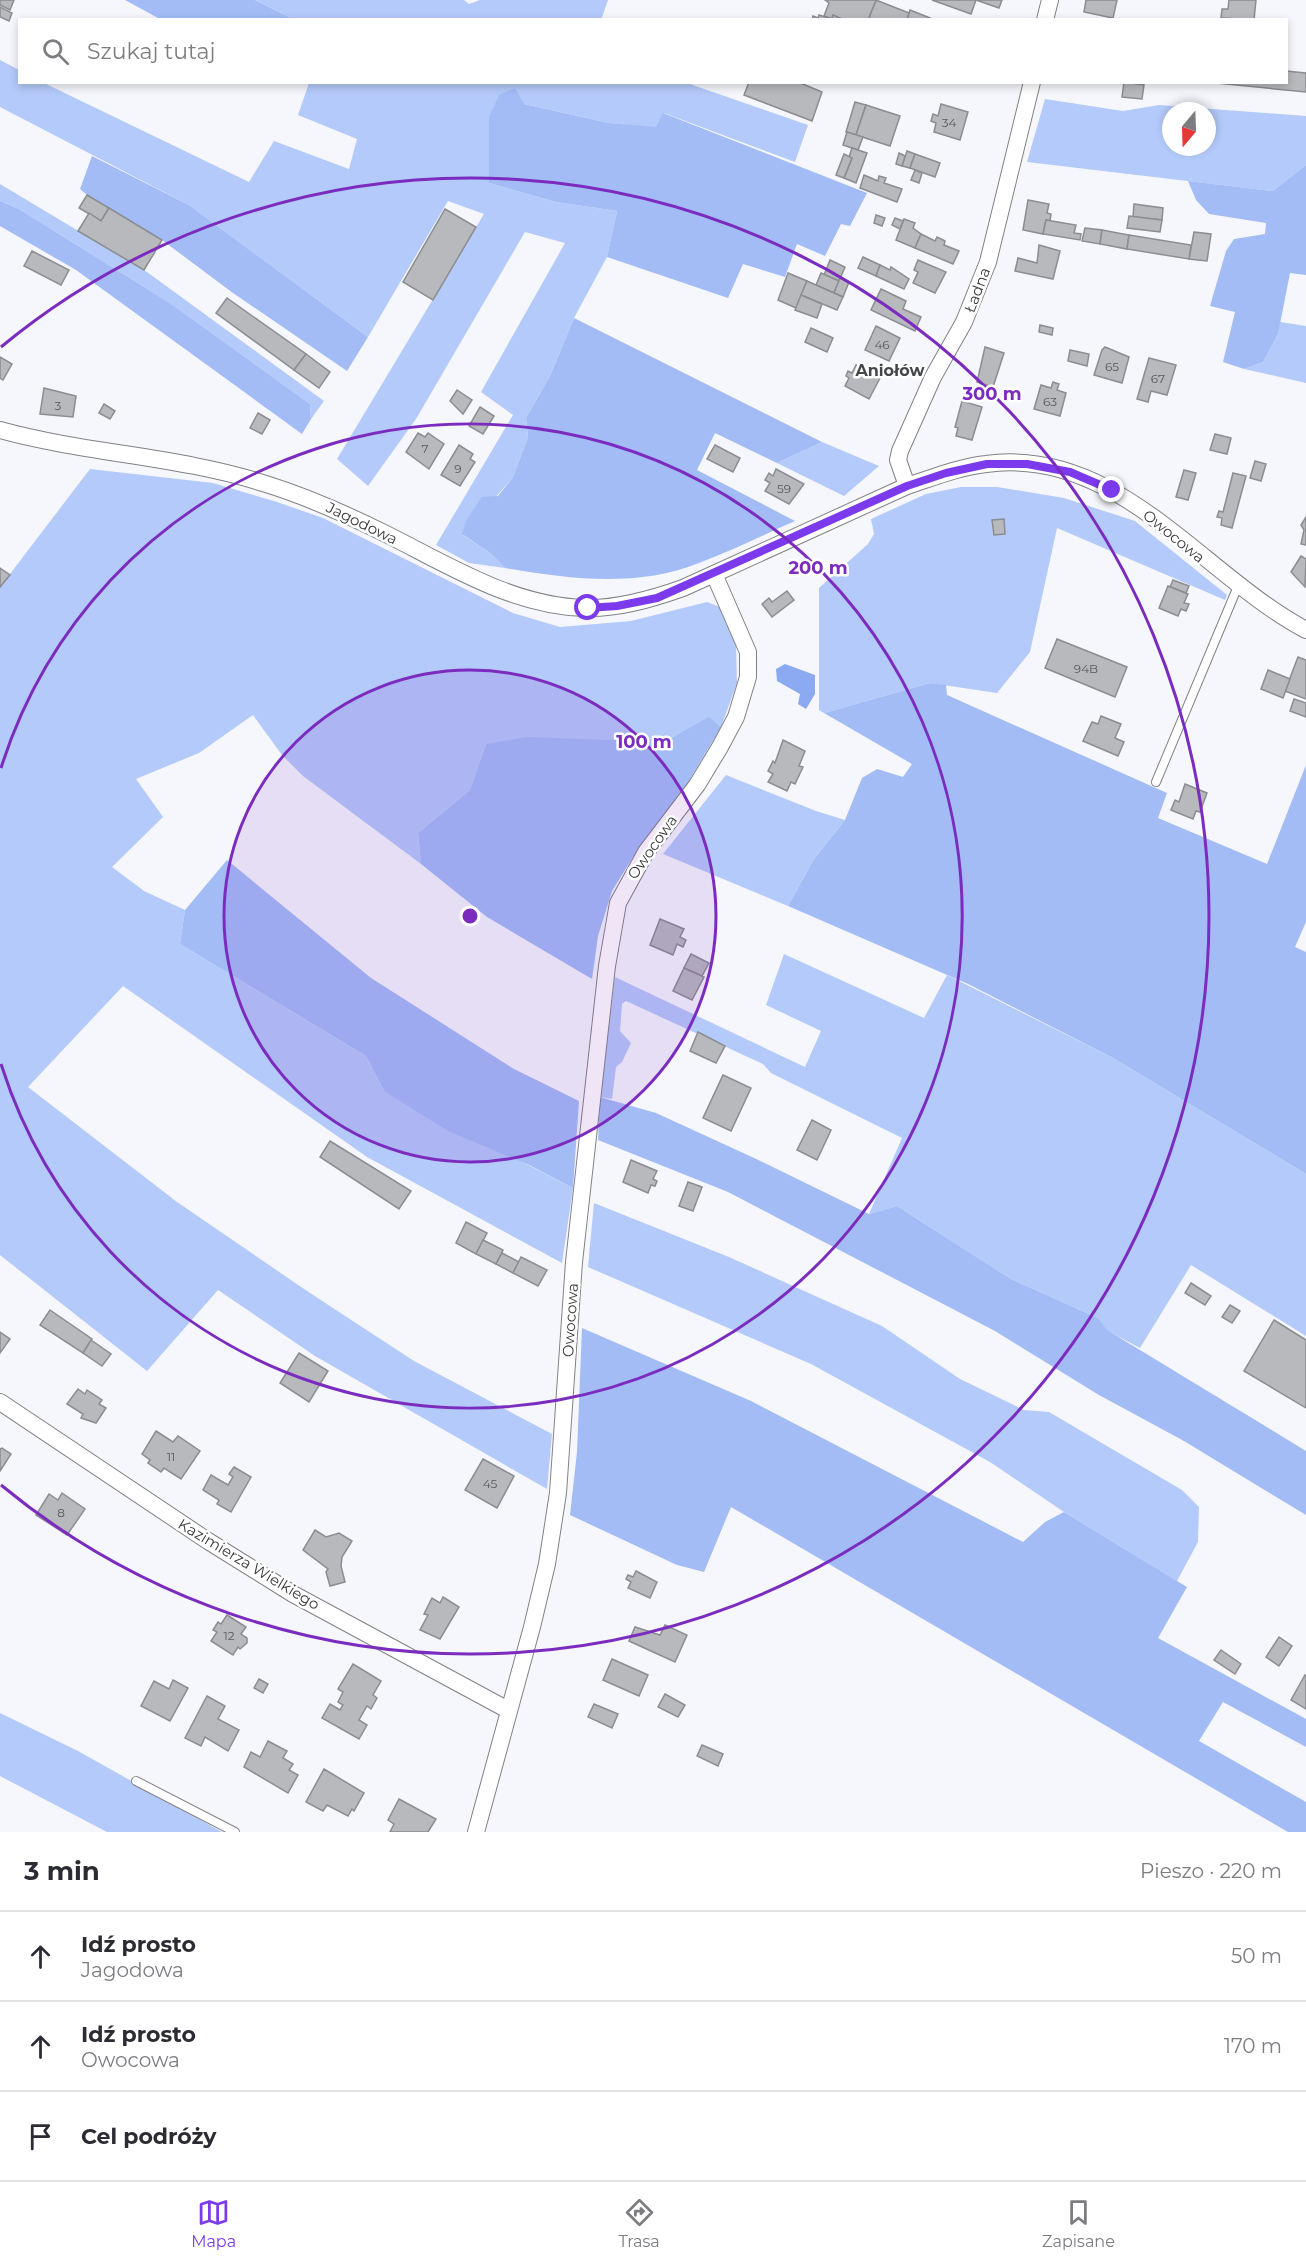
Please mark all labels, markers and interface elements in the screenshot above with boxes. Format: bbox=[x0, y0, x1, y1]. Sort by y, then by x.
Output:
search box bbox=[18, 18, 1288, 84]
icon: search bbox=[39, 35, 72, 68]
text: Szukaj tutaj bbox=[87, 38, 215, 65]
north arrow bbox=[1162, 102, 1216, 156]
house number: 34 bbox=[942, 115, 956, 130]
street label: Ładna bbox=[960, 265, 994, 315]
house number: 46 bbox=[874, 337, 890, 352]
house number: 65 bbox=[1105, 359, 1119, 374]
district label: Aniołów bbox=[854, 361, 925, 380]
house number: 67 bbox=[1151, 371, 1165, 386]
text: 300 m bbox=[961, 383, 1022, 405]
house number: 63 bbox=[1043, 394, 1057, 409]
house number: 3 bbox=[55, 398, 62, 413]
house number: 7 bbox=[421, 441, 429, 456]
house number: 9 bbox=[454, 461, 462, 476]
route end bbox=[1098, 476, 1124, 502]
house number: 59 bbox=[777, 481, 791, 496]
street label: Jagodowa bbox=[322, 497, 401, 548]
street label: Owocowa bbox=[1139, 505, 1209, 567]
text: 200 m bbox=[788, 557, 848, 579]
route start bbox=[574, 594, 600, 620]
house number: 94B bbox=[1074, 661, 1098, 676]
text: 100 m bbox=[616, 731, 672, 753]
street label: Owocowa bbox=[623, 811, 681, 883]
centre of rings bbox=[460, 906, 480, 926]
street label: Owocowa bbox=[558, 1282, 582, 1358]
house number: 11 bbox=[167, 1449, 175, 1464]
house number: 45 bbox=[483, 1476, 498, 1491]
house number: 8 bbox=[57, 1505, 65, 1520]
street label: Kazimierza Wielkiego bbox=[175, 1514, 323, 1614]
house number: 12 bbox=[223, 1628, 235, 1643]
text: 3 min bbox=[24, 1855, 100, 1887]
text: Pieszo · 220 m bbox=[1140, 1859, 1282, 1883]
text: Idź prosto bbox=[81, 1931, 196, 1958]
icon: ahead bbox=[24, 1940, 57, 1973]
text: 50 m bbox=[1231, 1944, 1282, 1968]
text: Jagodowa bbox=[81, 1958, 184, 1982]
text: Idź prosto bbox=[81, 2021, 196, 2048]
icon: ahead bbox=[24, 2030, 57, 2063]
text: 170 m bbox=[1224, 2034, 1282, 2058]
text: Owocowa bbox=[81, 2048, 180, 2072]
icon: arrive bbox=[24, 2120, 57, 2153]
text: Cel podróży bbox=[81, 2123, 217, 2150]
tab: Mapa bbox=[191, 2196, 236, 2251]
tab: Trasa bbox=[618, 2196, 660, 2251]
tab: Zapisane bbox=[1042, 2196, 1115, 2251]

